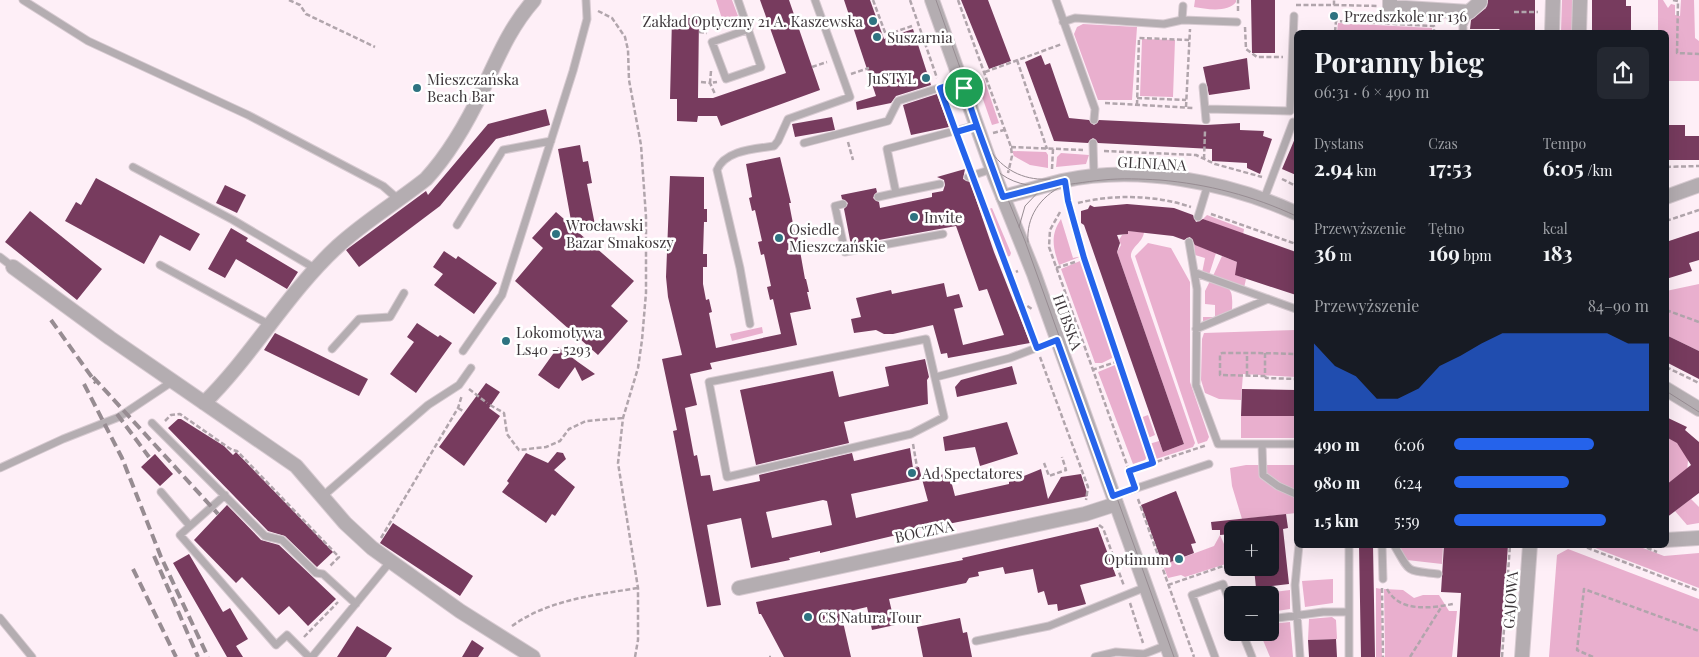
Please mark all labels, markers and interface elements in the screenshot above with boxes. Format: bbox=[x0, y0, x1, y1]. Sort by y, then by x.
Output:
place label: Przedszkole nr 136 bbox=[1344, 6, 1467, 26]
marker: Przedszkole nr 136 bbox=[1328, 10, 1340, 22]
place label: Zakład Optyczny 21 A. Kaszewska bbox=[643, 11, 864, 31]
marker: Zakład Optyczny 21 A. Kaszewska bbox=[867, 15, 879, 27]
place label: Suszarnia bbox=[887, 27, 953, 47]
marker: Suszarnia bbox=[871, 31, 883, 43]
text: Poranny bieg bbox=[1314, 43, 1484, 80]
button: share bbox=[1597, 47, 1649, 99]
pin bbox=[943, 67, 985, 109]
place label: JuSTYL bbox=[867, 68, 916, 88]
place label: Mieszczańska Beach Bar bbox=[427, 69, 520, 106]
marker: JuSTYL bbox=[920, 72, 932, 84]
icon: arrive bbox=[950, 74, 978, 102]
text: 06:31 · 6 × 490 m bbox=[1314, 81, 1429, 102]
marker: Mieszczańska Beach Bar bbox=[411, 82, 423, 94]
text: Dystans bbox=[1314, 134, 1364, 153]
text: Czas bbox=[1428, 134, 1458, 153]
text: Tempo bbox=[1543, 134, 1586, 153]
street label: GLINIANA bbox=[1117, 151, 1188, 175]
text: 2.94 bbox=[1314, 153, 1353, 181]
text: 17:53 bbox=[1428, 153, 1472, 181]
text: 6:05 bbox=[1543, 153, 1584, 181]
text: km bbox=[1353, 161, 1376, 180]
text: /km bbox=[1584, 161, 1613, 180]
place label: Invite bbox=[924, 207, 963, 227]
marker: Invite bbox=[908, 211, 920, 223]
place label: Wrocławski Bazar Smakoszy bbox=[565, 215, 674, 252]
place label: Osiedle Mieszczańskie bbox=[789, 219, 886, 256]
text: Przewyższenie bbox=[1314, 219, 1406, 238]
text: Tętno bbox=[1428, 219, 1465, 238]
text: kcal bbox=[1543, 219, 1568, 238]
marker: Wrocławski Bazar Smakoszy bbox=[550, 228, 562, 240]
marker: Osiedle Mieszczańskie bbox=[773, 232, 785, 244]
text: 36 bbox=[1314, 238, 1336, 266]
text: 169 bbox=[1428, 238, 1460, 266]
text: 183 bbox=[1543, 238, 1573, 266]
text: m bbox=[1336, 246, 1352, 265]
text: bpm bbox=[1460, 246, 1492, 265]
street label: HUBSKA bbox=[1049, 291, 1088, 353]
text: Przewyższenie bbox=[1314, 295, 1419, 316]
text: 84–90 m bbox=[1588, 295, 1649, 316]
place label: Lokomotywa Ls40 - 5293 bbox=[516, 322, 603, 359]
marker: Lokomotywa Ls40 - 5293 bbox=[500, 335, 512, 347]
text: 490 m bbox=[1314, 434, 1360, 455]
text: 6:06 bbox=[1394, 434, 1424, 455]
place label: Ad Spectatores bbox=[921, 463, 1023, 483]
marker: Ad Spectatores bbox=[906, 467, 918, 479]
text: 980 m bbox=[1314, 472, 1360, 493]
text: 6:24 bbox=[1394, 472, 1422, 493]
text: 1.5 km bbox=[1314, 510, 1359, 531]
text: 5:59 bbox=[1394, 510, 1420, 531]
street label: BOCZNA bbox=[893, 515, 956, 547]
map controls bbox=[1224, 521, 1279, 641]
button: + bbox=[1224, 521, 1279, 576]
place label: Optimum bbox=[1104, 549, 1170, 569]
marker: Optimum bbox=[1173, 553, 1185, 565]
street label: GAJOWA bbox=[1498, 570, 1522, 630]
button: − bbox=[1224, 586, 1279, 641]
place label: CS Natura Tour bbox=[818, 607, 922, 627]
marker: CS Natura Tour bbox=[802, 611, 814, 623]

